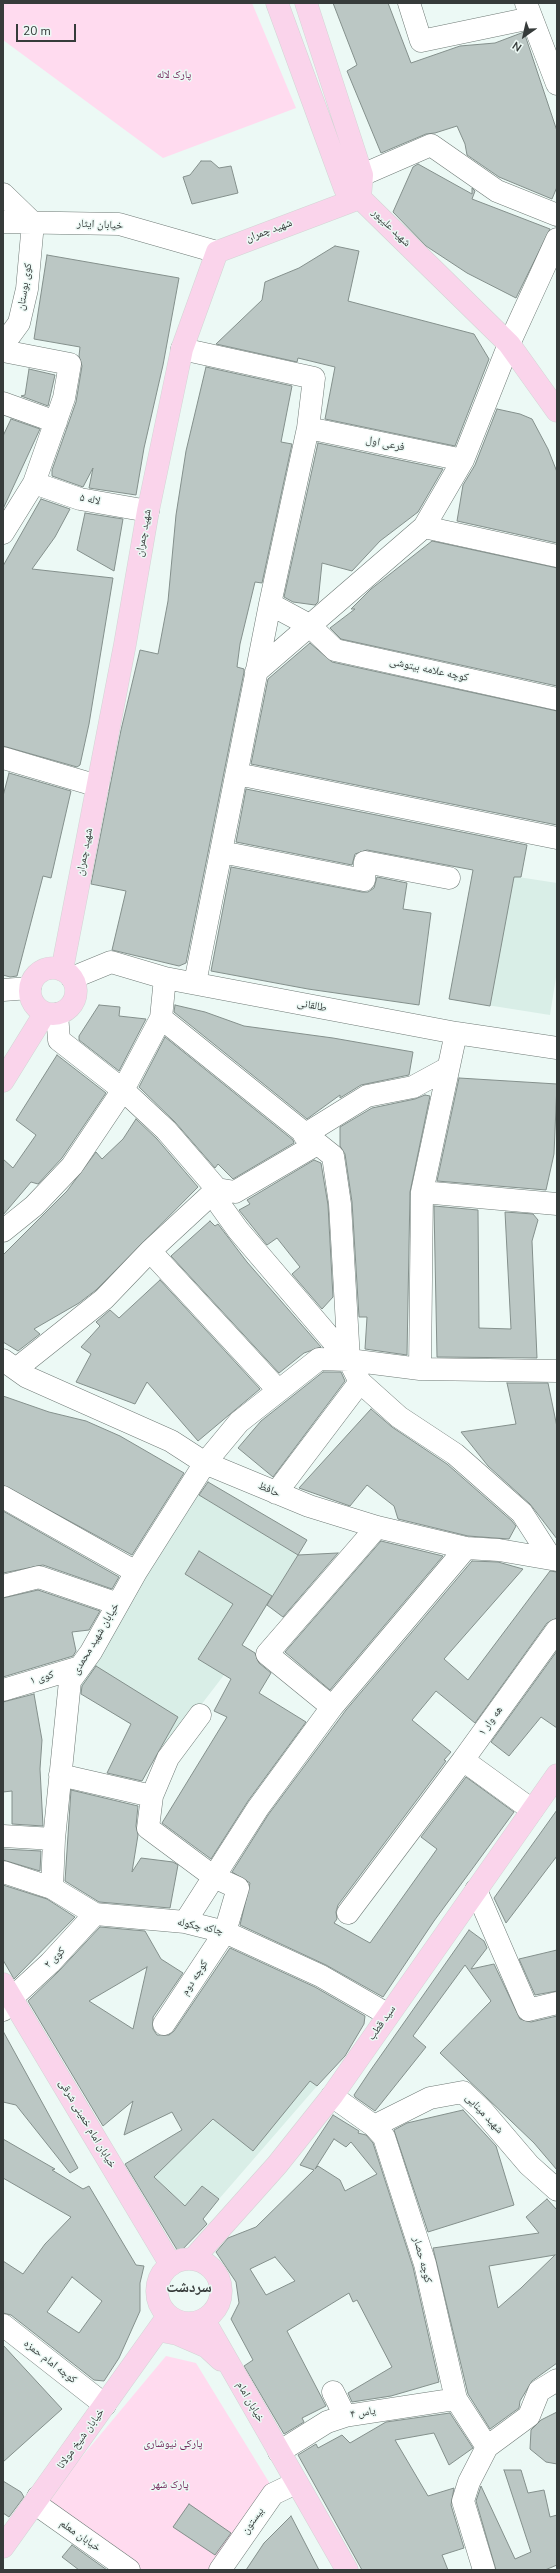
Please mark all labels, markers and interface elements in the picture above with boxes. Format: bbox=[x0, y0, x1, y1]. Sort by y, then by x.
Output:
scale bar bbox=[18, 16, 78, 42]
north arrow bbox=[504, 16, 544, 56]
text: 20 m bbox=[23, 23, 51, 39]
text: N bbox=[509, 38, 525, 55]
park label: پارک لاله bbox=[157, 68, 191, 82]
street label: شهید علیپور bbox=[369, 206, 413, 250]
street label: خیابان ایثار bbox=[77, 217, 123, 233]
street label: شهید چمران bbox=[244, 217, 294, 245]
street label: کوی بوستان bbox=[15, 262, 35, 312]
street label: فرعی اول bbox=[364, 434, 406, 454]
street label: لاله ۵ bbox=[78, 491, 102, 509]
street label: شهید چمران bbox=[133, 508, 155, 558]
street label: کوچه علامه بیتوشی bbox=[388, 655, 470, 685]
street label: شهید چمران bbox=[74, 827, 96, 877]
street label: طالقانی bbox=[296, 997, 328, 1015]
street label: حافظ bbox=[256, 1479, 282, 1501]
street label: خیابان شهید محمدی bbox=[69, 1601, 123, 1677]
street label: کوی ۱ bbox=[29, 1668, 55, 1688]
street label: هه وار ۱ bbox=[476, 1704, 506, 1738]
street label: چاکه چکوله bbox=[176, 1916, 224, 1938]
street label: کوی ۲ bbox=[42, 1945, 68, 1971]
street label: کوچه دوم bbox=[179, 1958, 211, 1998]
street label: سید قطب bbox=[365, 2003, 399, 2043]
street label: خیابان امام خمینی شرقی bbox=[55, 2078, 119, 2170]
street label: شهید مینایی bbox=[462, 2091, 506, 2137]
street label: کوچه حصار bbox=[410, 2236, 434, 2284]
district label: سردشت bbox=[166, 2279, 212, 2297]
street label: کوچه امام حمزه bbox=[21, 2337, 79, 2387]
street label: خیابان امام bbox=[233, 2379, 267, 2425]
street label: یاس ۴ bbox=[349, 2404, 377, 2422]
street label: خیابان شیخ مولانا bbox=[55, 2406, 107, 2472]
park label: پارکی نیوشاری bbox=[144, 2437, 202, 2451]
park label: پارک شهر bbox=[151, 2478, 189, 2492]
street label: بیستون bbox=[239, 2505, 267, 2537]
street label: خیابان معلم bbox=[57, 2517, 103, 2555]

